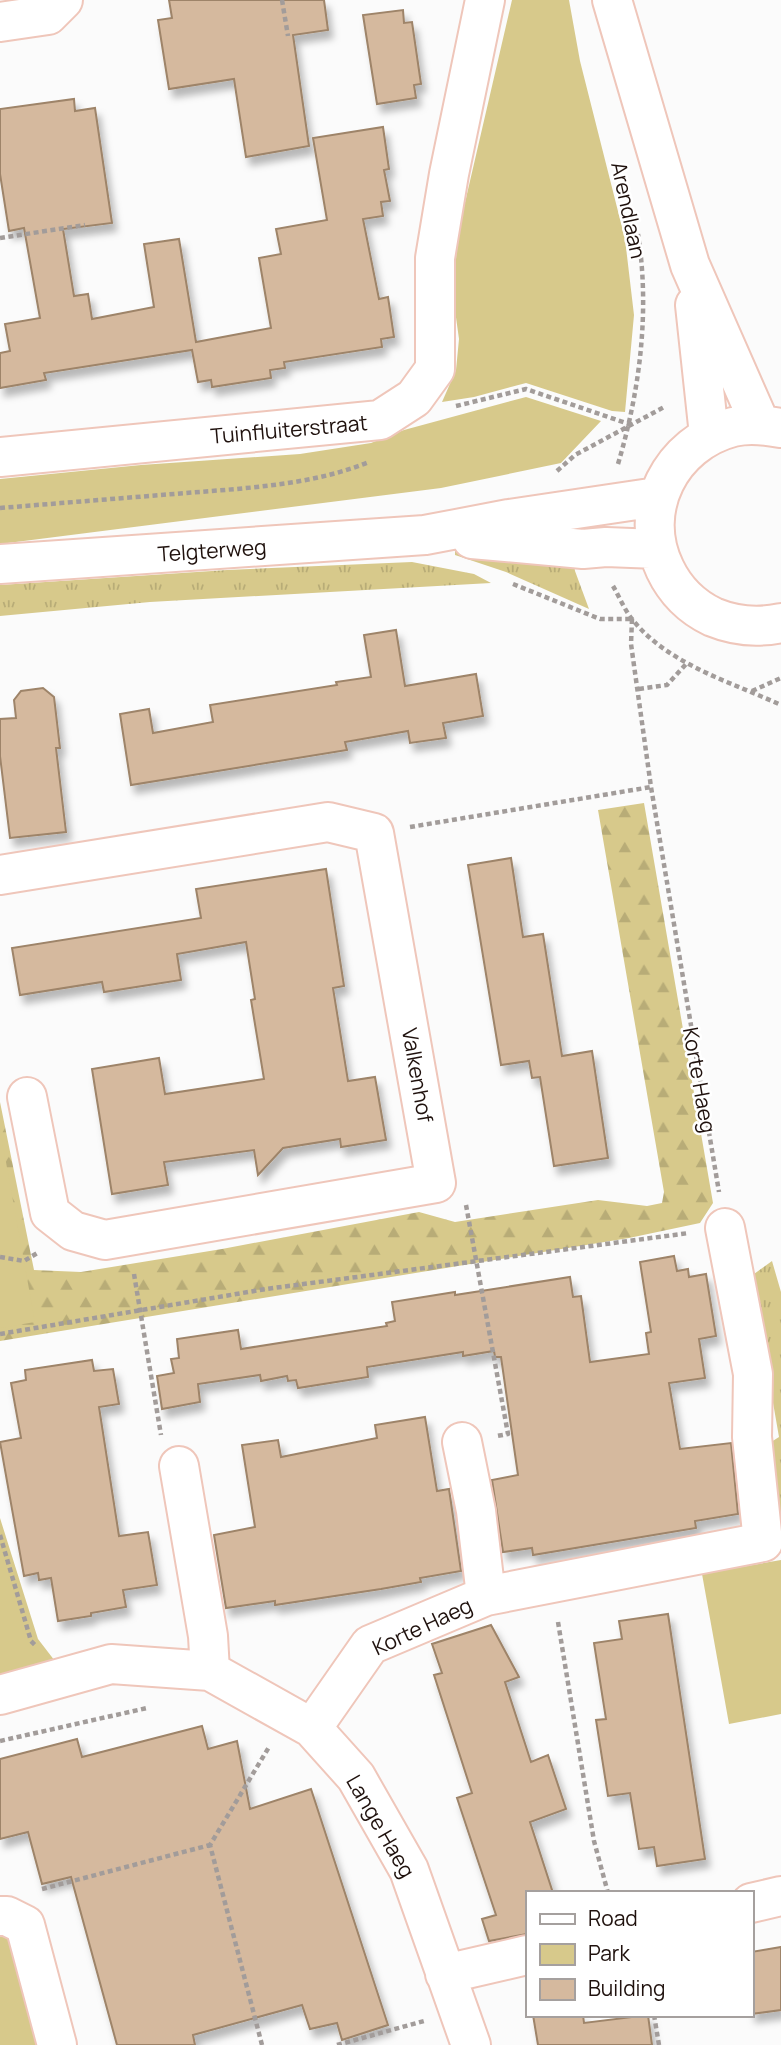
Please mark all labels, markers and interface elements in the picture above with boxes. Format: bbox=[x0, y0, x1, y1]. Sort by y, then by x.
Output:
street label: Arendlaan bbox=[605, 159, 653, 261]
street label: Tuinfluiterstraat bbox=[209, 408, 369, 450]
street label: Telgterweg bbox=[157, 532, 267, 568]
street label: Korte Haeg bbox=[677, 1025, 723, 1135]
street label: Valkenhof bbox=[396, 1026, 440, 1125]
street label: Korte Haeg bbox=[368, 1591, 476, 1661]
street label: Lange Haeg bbox=[340, 1769, 422, 1883]
legend bbox=[526, 1891, 753, 2017]
text: Road bbox=[588, 1904, 638, 1932]
text: Park bbox=[588, 1939, 630, 1967]
text: Building bbox=[588, 1974, 665, 2002]

